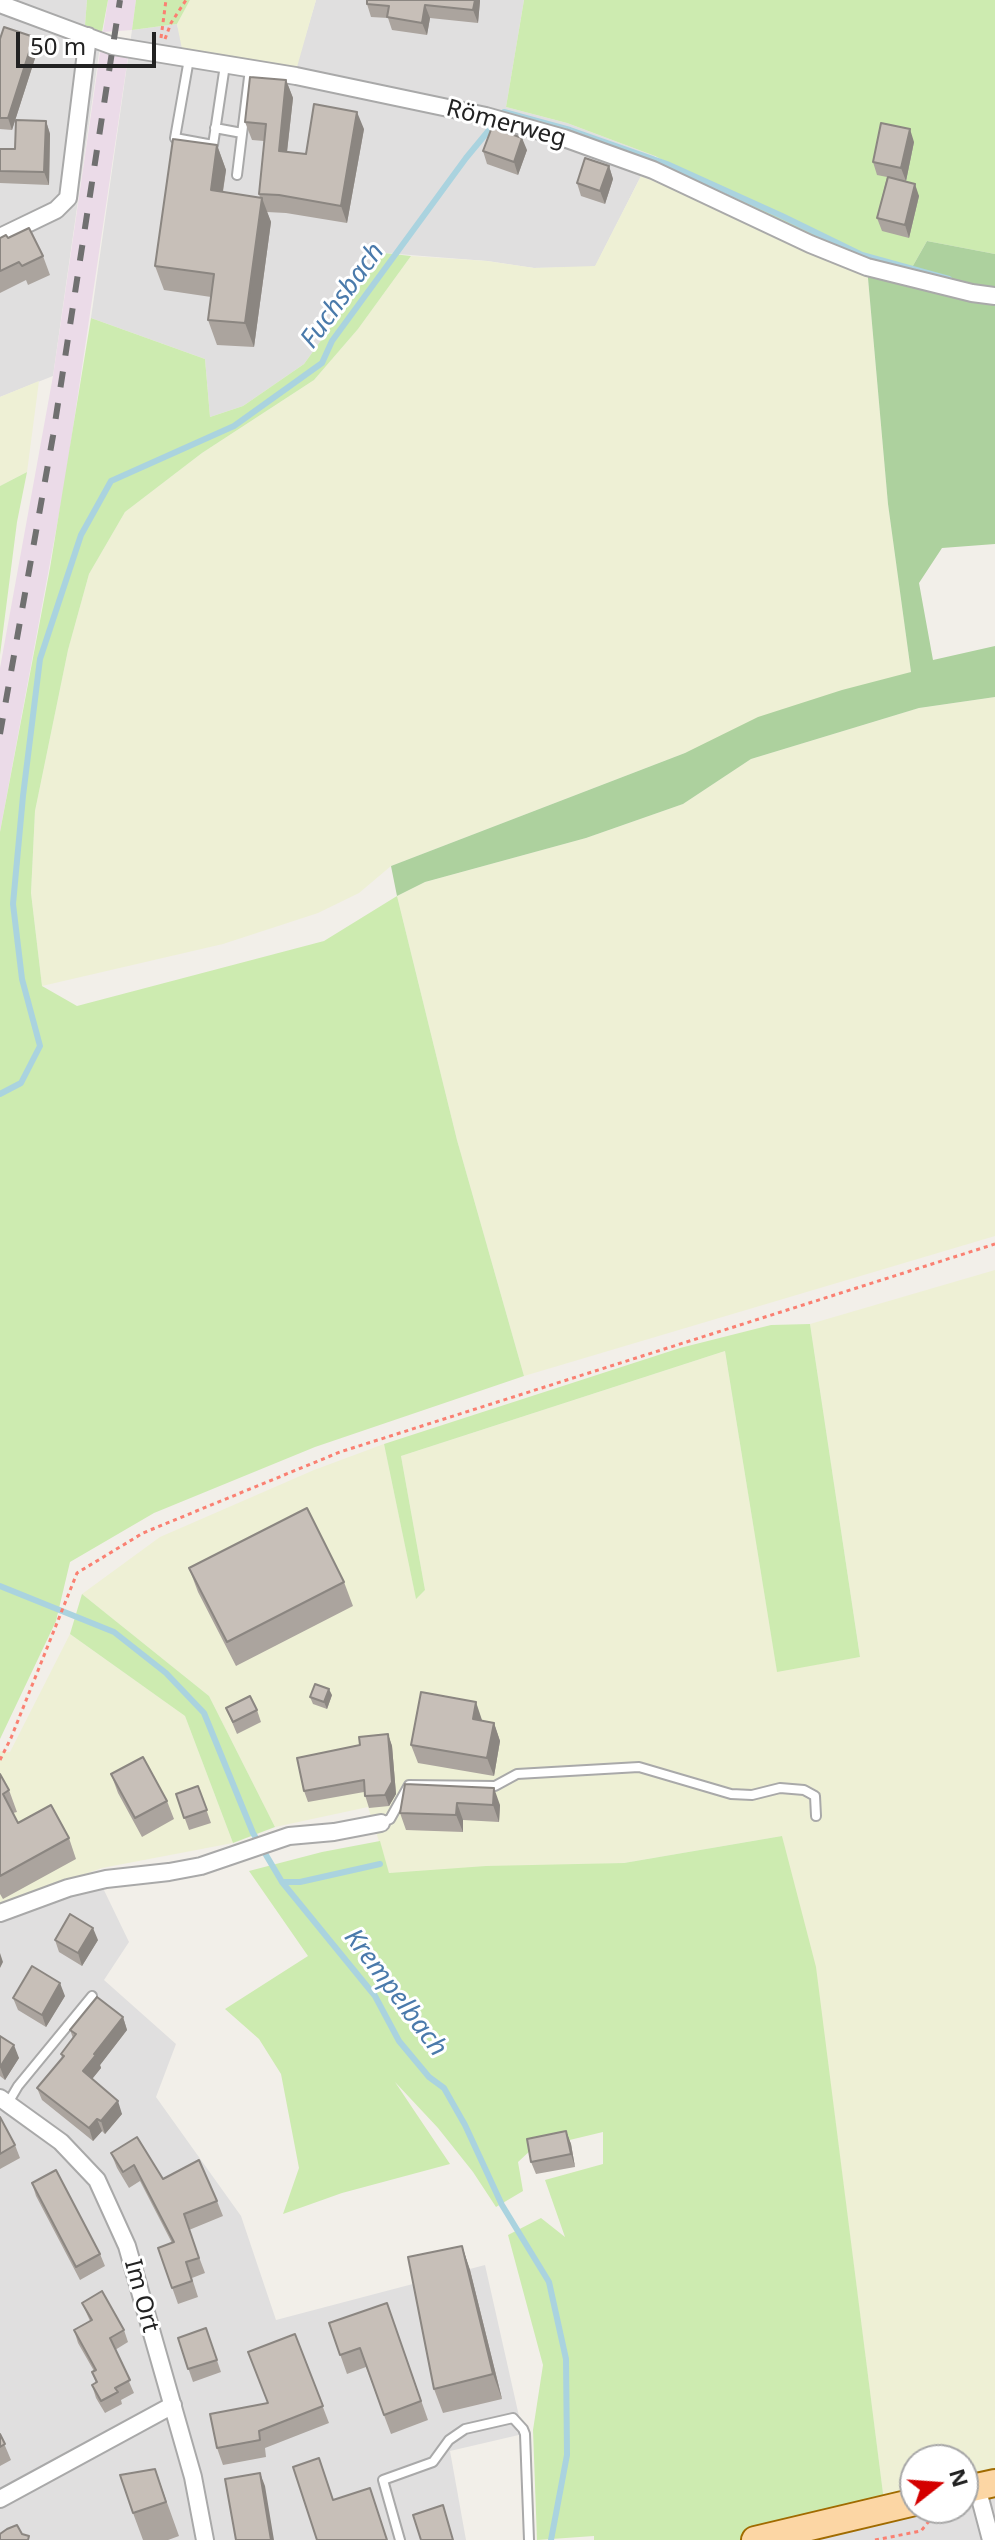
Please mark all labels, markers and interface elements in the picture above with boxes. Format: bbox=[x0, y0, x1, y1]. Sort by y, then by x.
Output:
scale bar bbox=[20, 16, 160, 66]
text: 50 m bbox=[30, 29, 86, 62]
street label: Römerweg bbox=[443, 94, 569, 154]
water label: Fuchsbach bbox=[294, 237, 392, 355]
water label: Krempelbach bbox=[337, 1923, 453, 2063]
street label: Im Ort bbox=[117, 2256, 165, 2336]
north arrow bbox=[899, 2444, 979, 2524]
text: N bbox=[943, 2465, 977, 2491]

